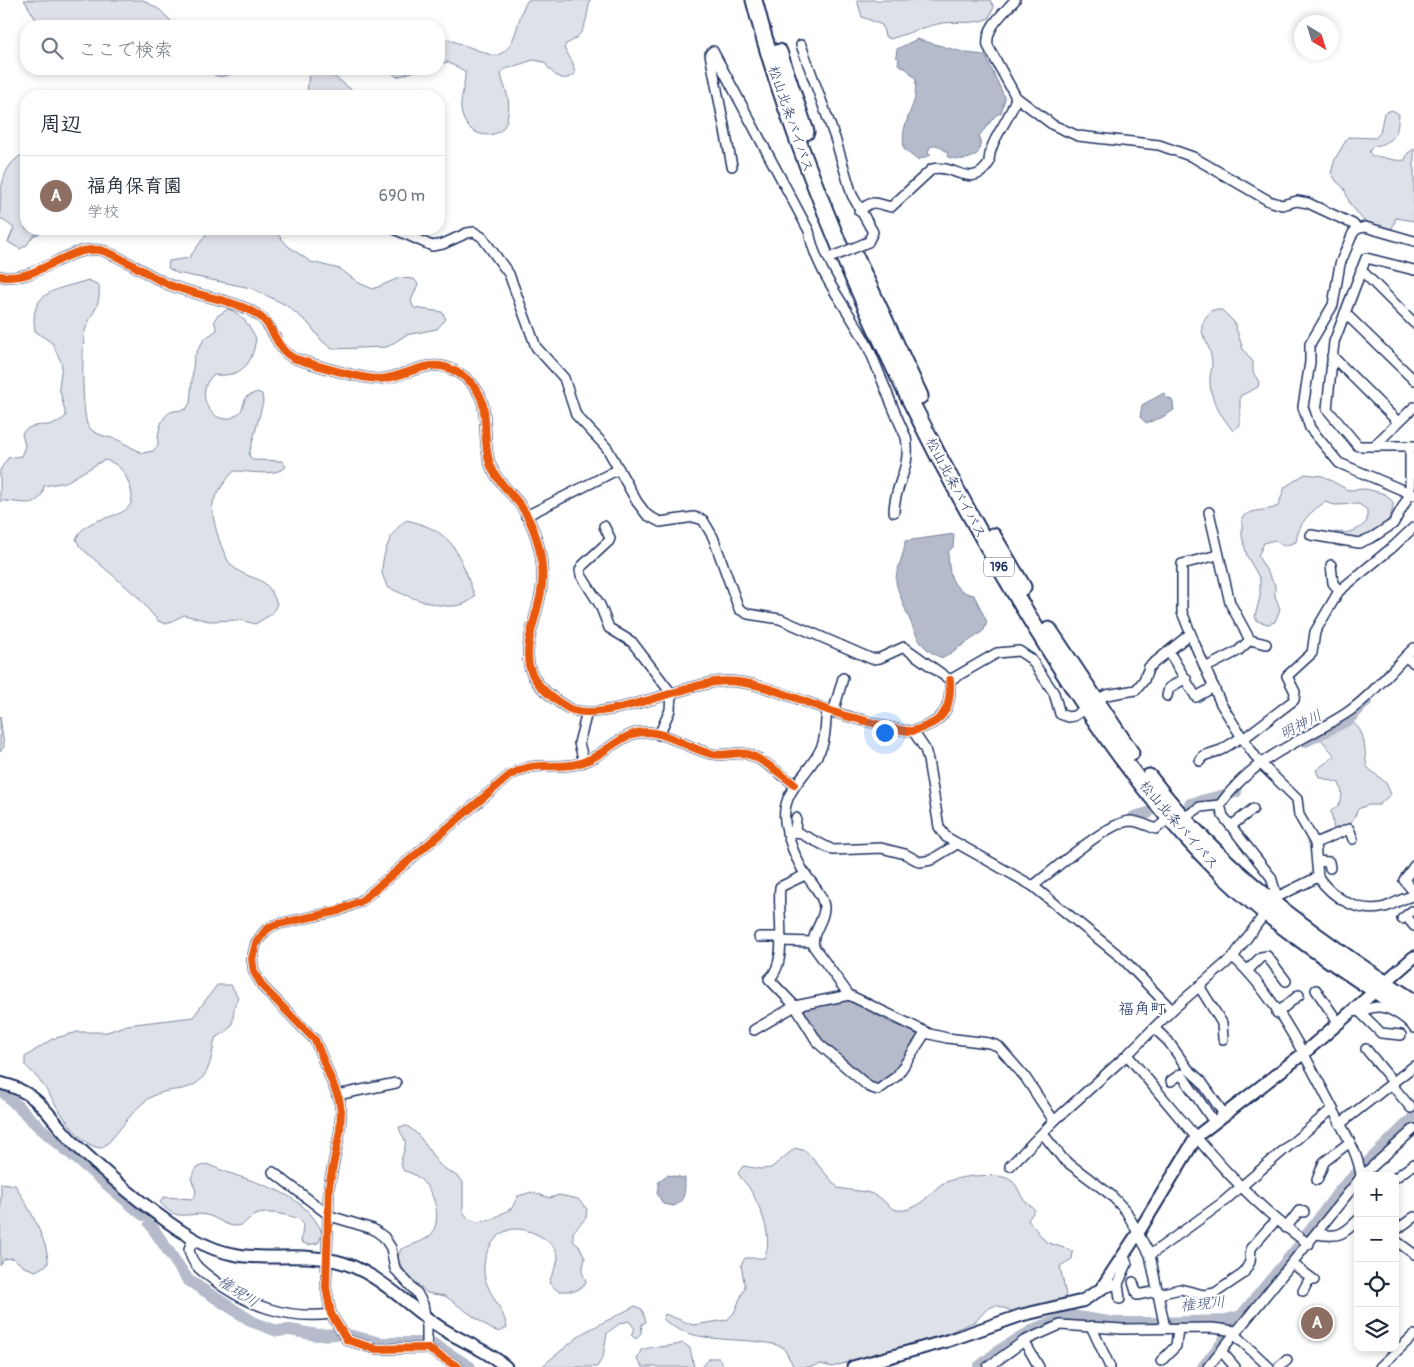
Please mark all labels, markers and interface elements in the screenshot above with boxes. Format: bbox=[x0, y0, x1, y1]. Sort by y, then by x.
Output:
north arrow bbox=[1294, 15, 1339, 60]
search box bbox=[20, 20, 445, 75]
icon: search bbox=[38, 34, 66, 62]
text: ここで検索 bbox=[78, 38, 173, 62]
street label: 松山北条バイパス bbox=[765, 63, 817, 175]
text: 周辺 bbox=[40, 111, 82, 138]
text: 福角保育園 bbox=[87, 174, 182, 198]
text: A bbox=[51, 186, 61, 206]
text: 690 m bbox=[379, 186, 425, 206]
text: 学校 bbox=[87, 202, 119, 222]
street label: 松山北条バイパス bbox=[922, 435, 990, 541]
road number: 196 bbox=[984, 558, 1014, 576]
water label: 明神川 bbox=[1277, 706, 1325, 744]
your location bbox=[872, 720, 898, 746]
street label: 松山北条バイパス bbox=[1136, 777, 1222, 873]
district label: 福角町 bbox=[1118, 999, 1166, 1019]
map controls bbox=[1354, 1172, 1399, 1352]
button: + bbox=[1354, 1172, 1399, 1217]
button: − bbox=[1354, 1217, 1399, 1262]
button: locate bbox=[1354, 1262, 1399, 1307]
water label: 権現川 bbox=[214, 1272, 262, 1312]
water label: 権現川 bbox=[1180, 1293, 1226, 1315]
pin: A bbox=[1301, 1304, 1333, 1342]
button: layers bbox=[1354, 1307, 1399, 1352]

